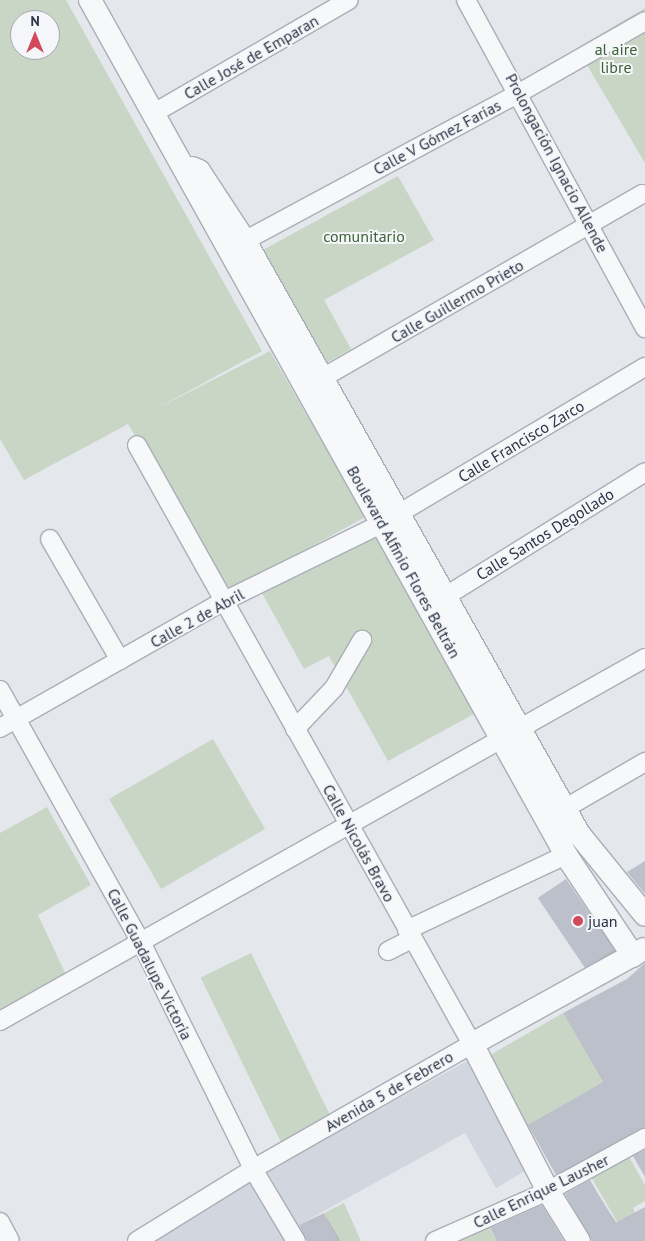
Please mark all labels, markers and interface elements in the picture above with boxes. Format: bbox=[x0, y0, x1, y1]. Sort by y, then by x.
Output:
north arrow bbox=[10, 10, 60, 60]
street label: Calle José de Emparan bbox=[180, 11, 322, 103]
text: N bbox=[30, 12, 40, 30]
park label: al aire libre bbox=[595, 39, 637, 77]
street label: Prolongación Ignacio Allende bbox=[501, 70, 613, 256]
street label: Calle V Gómez Farías bbox=[369, 95, 505, 179]
park label: comunitario bbox=[323, 226, 405, 246]
street label: Calle Guillermo Prieto bbox=[387, 255, 527, 347]
street label: Calle Francisco Zarco bbox=[454, 396, 588, 486]
street label: Boulevard Alfinio Flores Beltrán bbox=[343, 462, 465, 662]
street label: Calle Santos Degollado bbox=[473, 484, 617, 584]
street label: Calle 2 de Abril bbox=[146, 584, 248, 652]
street label: Calle Nicolás Bravo bbox=[319, 781, 399, 905]
street label: Calle Guadalupe Victoria bbox=[103, 885, 197, 1043]
place label: juan bbox=[588, 911, 618, 931]
marker: juan bbox=[572, 915, 584, 927]
street label: Avenida 5 de Febrero bbox=[321, 1046, 457, 1136]
street label: Calle Enrique Lausher bbox=[470, 1150, 612, 1232]

